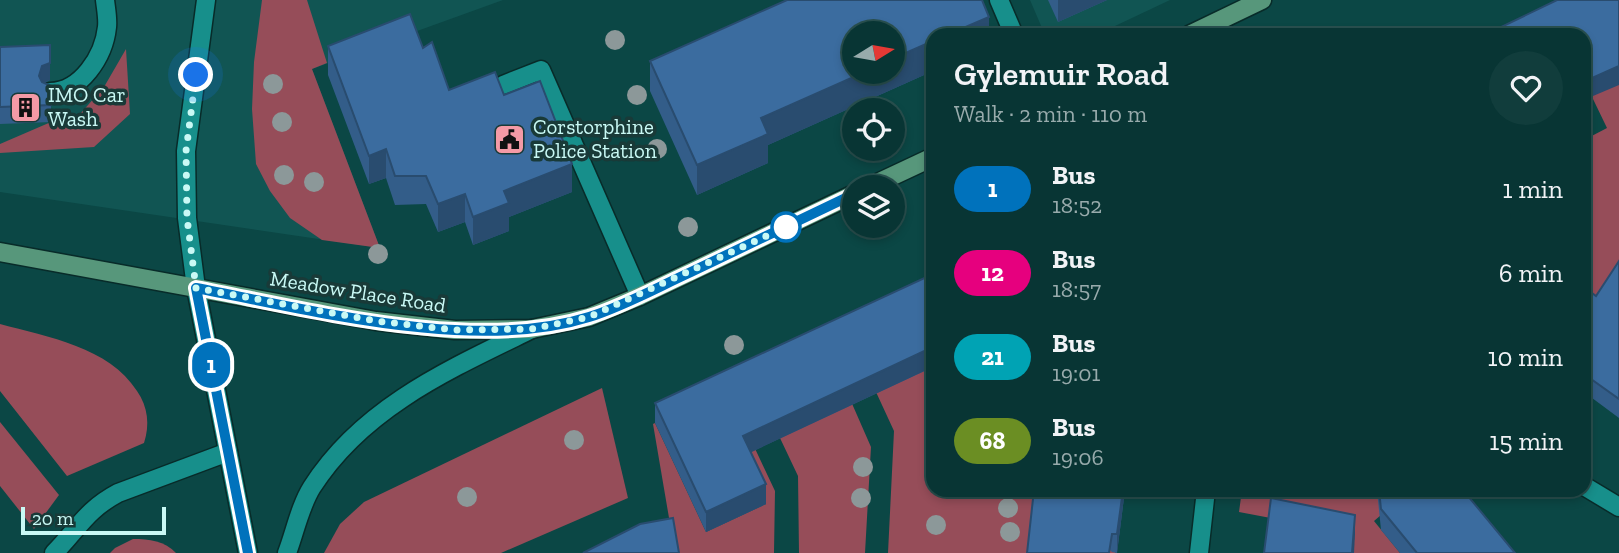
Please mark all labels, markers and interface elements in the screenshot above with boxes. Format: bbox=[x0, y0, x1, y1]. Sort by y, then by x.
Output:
north arrow bbox=[842, 21, 905, 84]
map controls bbox=[842, 21, 905, 238]
button: heart bbox=[1489, 51, 1563, 125]
text: Gylemuir Road bbox=[954, 54, 1169, 93]
your location bbox=[178, 57, 213, 92]
place label: IMO Car Wash bbox=[48, 82, 126, 131]
building icon: IMO Car Wash bbox=[8, 90, 42, 124]
button: locate bbox=[842, 98, 905, 161]
text: Walk · 2 min · 110 m bbox=[954, 100, 1147, 128]
place label: Corstorphine Police Station bbox=[533, 114, 657, 163]
public building icon: Corstorphine Police Station bbox=[493, 122, 527, 156]
text: Bus bbox=[1052, 159, 1095, 191]
text: 1 min bbox=[1502, 173, 1563, 205]
text: 1 bbox=[988, 174, 997, 203]
button: layers bbox=[842, 175, 905, 238]
text: 18:52 bbox=[1052, 191, 1102, 219]
unlabelled marker bbox=[771, 212, 801, 242]
text: Bus bbox=[1052, 243, 1095, 275]
text: 6 min bbox=[1499, 257, 1563, 289]
text: 12 bbox=[981, 258, 1004, 287]
street label: Meadow Place Road bbox=[268, 265, 448, 318]
text: 18:57 bbox=[1052, 275, 1101, 303]
text: Bus bbox=[1052, 327, 1095, 359]
text: 10 min bbox=[1487, 341, 1563, 373]
line badge: 1 bbox=[188, 342, 234, 388]
text: 21 bbox=[981, 342, 1004, 371]
text: 1 bbox=[206, 350, 216, 379]
text: 19:01 bbox=[1052, 359, 1100, 387]
text: Bus bbox=[1052, 411, 1095, 443]
text: 15 min bbox=[1489, 425, 1563, 457]
text: 68 bbox=[980, 426, 1005, 455]
text: 19:06 bbox=[1052, 443, 1104, 471]
scale bar bbox=[21, 504, 166, 536]
text: 20 m bbox=[32, 507, 73, 530]

